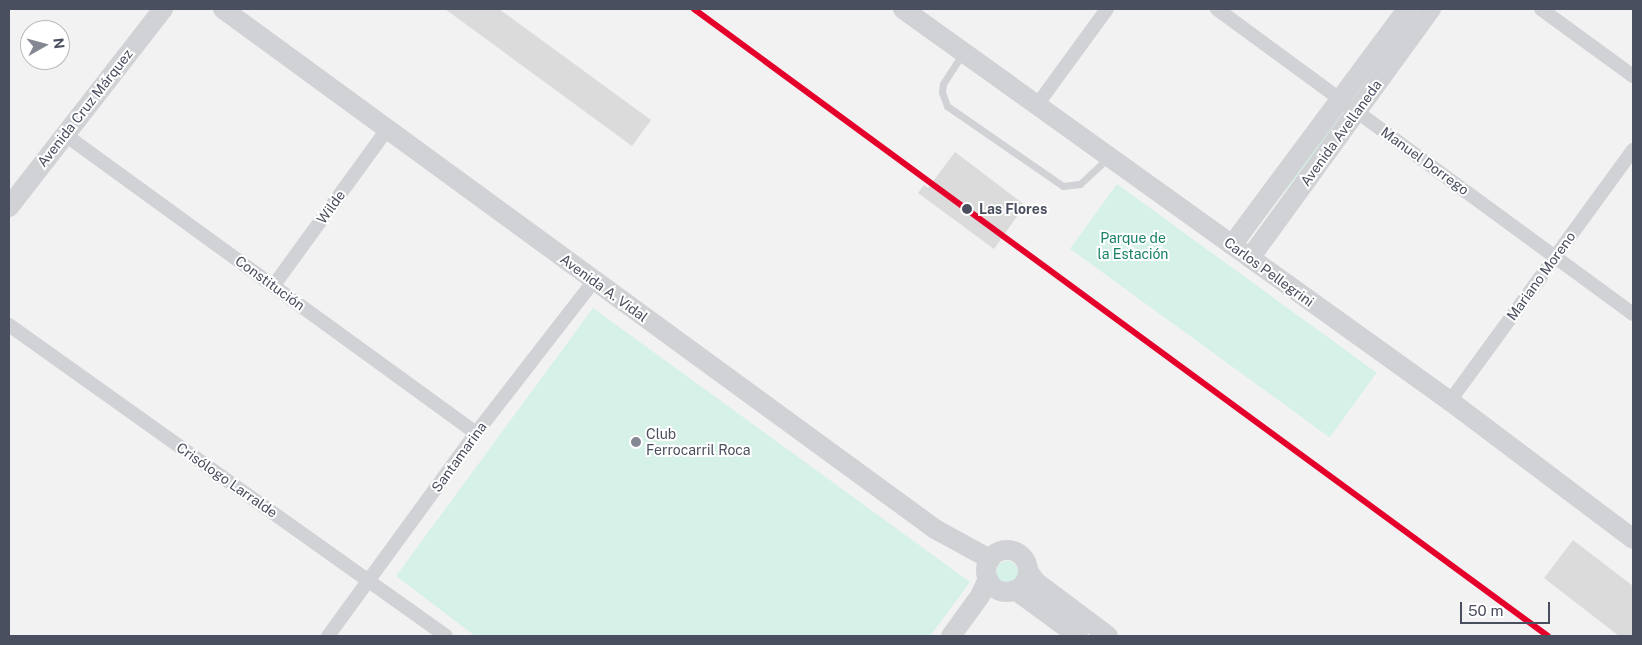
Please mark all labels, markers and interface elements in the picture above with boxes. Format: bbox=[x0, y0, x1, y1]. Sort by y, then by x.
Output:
north arrow bbox=[20, 20, 70, 70]
text: N bbox=[50, 37, 68, 50]
street label: Avenida Cruz Márquez bbox=[34, 46, 136, 170]
street label: Avenida Avellaneda bbox=[1297, 77, 1385, 189]
street label: Manuel Dorrego bbox=[1378, 123, 1472, 199]
street label: Wilde bbox=[313, 187, 349, 227]
marker: Las Flores bbox=[959, 201, 975, 217]
place label: Las Flores bbox=[979, 201, 1047, 217]
street label: Mariano Moreno bbox=[1503, 228, 1579, 324]
park label: Parque de la Estación bbox=[1098, 230, 1168, 262]
street label: Carlos Pellegrini bbox=[1221, 234, 1317, 310]
street label: Avenida A. Vidal bbox=[557, 250, 651, 326]
street label: Constitución bbox=[232, 252, 308, 314]
street label: Santamarina bbox=[428, 419, 490, 495]
place label: Club Ferrocarril Roca bbox=[646, 426, 751, 458]
marker: Club Ferrocarril Roca bbox=[630, 436, 642, 448]
street label: Crisólogo Larralde bbox=[173, 439, 281, 521]
scale bar bbox=[1462, 592, 1552, 624]
text: 50 m bbox=[1468, 602, 1503, 619]

